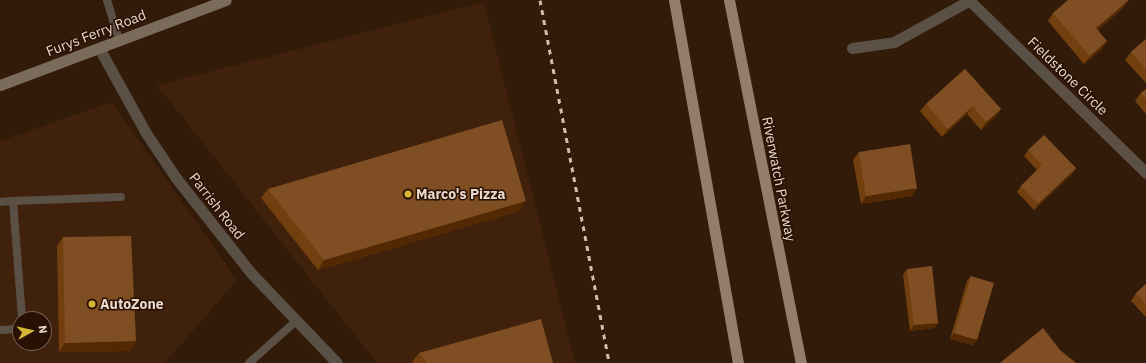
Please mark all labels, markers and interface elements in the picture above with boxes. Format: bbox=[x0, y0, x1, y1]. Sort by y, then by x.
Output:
street label: Furys Ferry Road bbox=[44, 6, 148, 60]
street label: Fieldstone Circle bbox=[1024, 33, 1112, 119]
street label: Riverwatch Parkway bbox=[759, 115, 799, 243]
street label: Parrish Road bbox=[186, 169, 248, 243]
place label: Marco's Pizza bbox=[416, 186, 506, 202]
marker: Marco's Pizza bbox=[403, 189, 413, 199]
place label: AutoZone bbox=[100, 296, 164, 312]
marker: AutoZone bbox=[87, 299, 97, 309]
north arrow bbox=[12, 311, 52, 351]
text: N bbox=[35, 325, 50, 334]

